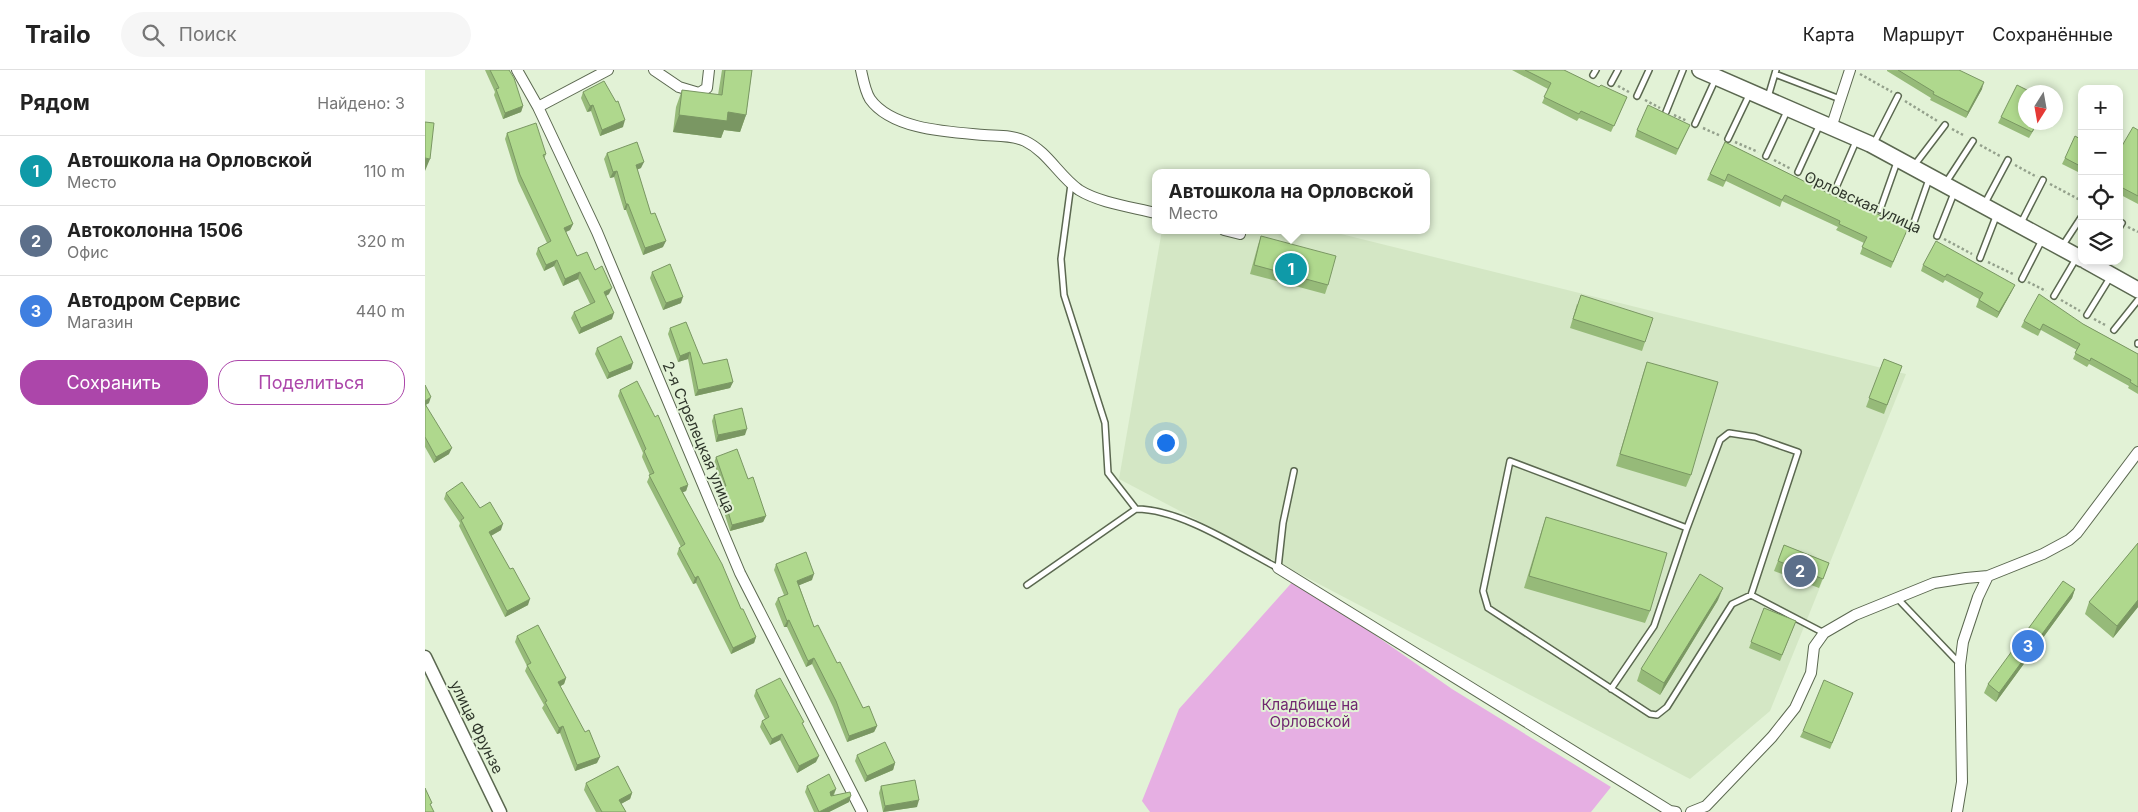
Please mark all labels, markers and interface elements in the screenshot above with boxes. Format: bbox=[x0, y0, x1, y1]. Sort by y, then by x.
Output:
search box bbox=[121, 12, 471, 57]
text: Trailo bbox=[25, 20, 91, 49]
icon: search bbox=[139, 21, 167, 49]
text: Поиск bbox=[179, 23, 237, 46]
text: Карта bbox=[1803, 24, 1855, 45]
text: Маршрут bbox=[1883, 24, 1964, 45]
text: Сохранённые bbox=[1992, 24, 2113, 45]
north arrow bbox=[2018, 85, 2063, 130]
map controls bbox=[2078, 85, 2123, 265]
button: + bbox=[2078, 85, 2123, 130]
text: Рядом bbox=[20, 90, 90, 115]
text: Найдено: 3 bbox=[317, 93, 405, 113]
button: − bbox=[2078, 130, 2123, 175]
text: Автошкола на Орловской bbox=[67, 149, 312, 172]
text: 1 bbox=[33, 161, 39, 181]
text: 110 m bbox=[363, 161, 405, 181]
street label: Орловская улица bbox=[1801, 167, 1925, 237]
popup bbox=[1152, 169, 1430, 234]
text: Место bbox=[67, 172, 117, 192]
button: locate bbox=[2078, 175, 2123, 220]
text: Автошкола на Орловской bbox=[1168, 180, 1414, 203]
text: Место bbox=[1168, 203, 1218, 223]
text: Автоколонна 1506 bbox=[67, 219, 243, 242]
button: layers bbox=[2078, 220, 2123, 265]
text: 2 bbox=[31, 231, 41, 251]
text: 320 m bbox=[357, 231, 405, 251]
text: Офис bbox=[67, 242, 109, 262]
pin: 1 bbox=[1275, 250, 1307, 288]
text: Автодром Сервис bbox=[67, 289, 241, 312]
text: 3 bbox=[31, 301, 41, 321]
text: 440 m bbox=[356, 301, 405, 321]
text: Магазин bbox=[67, 312, 133, 332]
street label: 2-я Стрелецкая улица bbox=[658, 358, 740, 516]
button: Сохранить bbox=[20, 360, 208, 405]
button: Поделиться bbox=[218, 360, 405, 405]
your location bbox=[1153, 430, 1179, 456]
pin: 2 bbox=[1784, 552, 1816, 590]
pin: 3 bbox=[2012, 627, 2044, 665]
street label: улица Фрунзе bbox=[446, 677, 508, 777]
park label: Кладбище на Орловской bbox=[1262, 695, 1358, 731]

